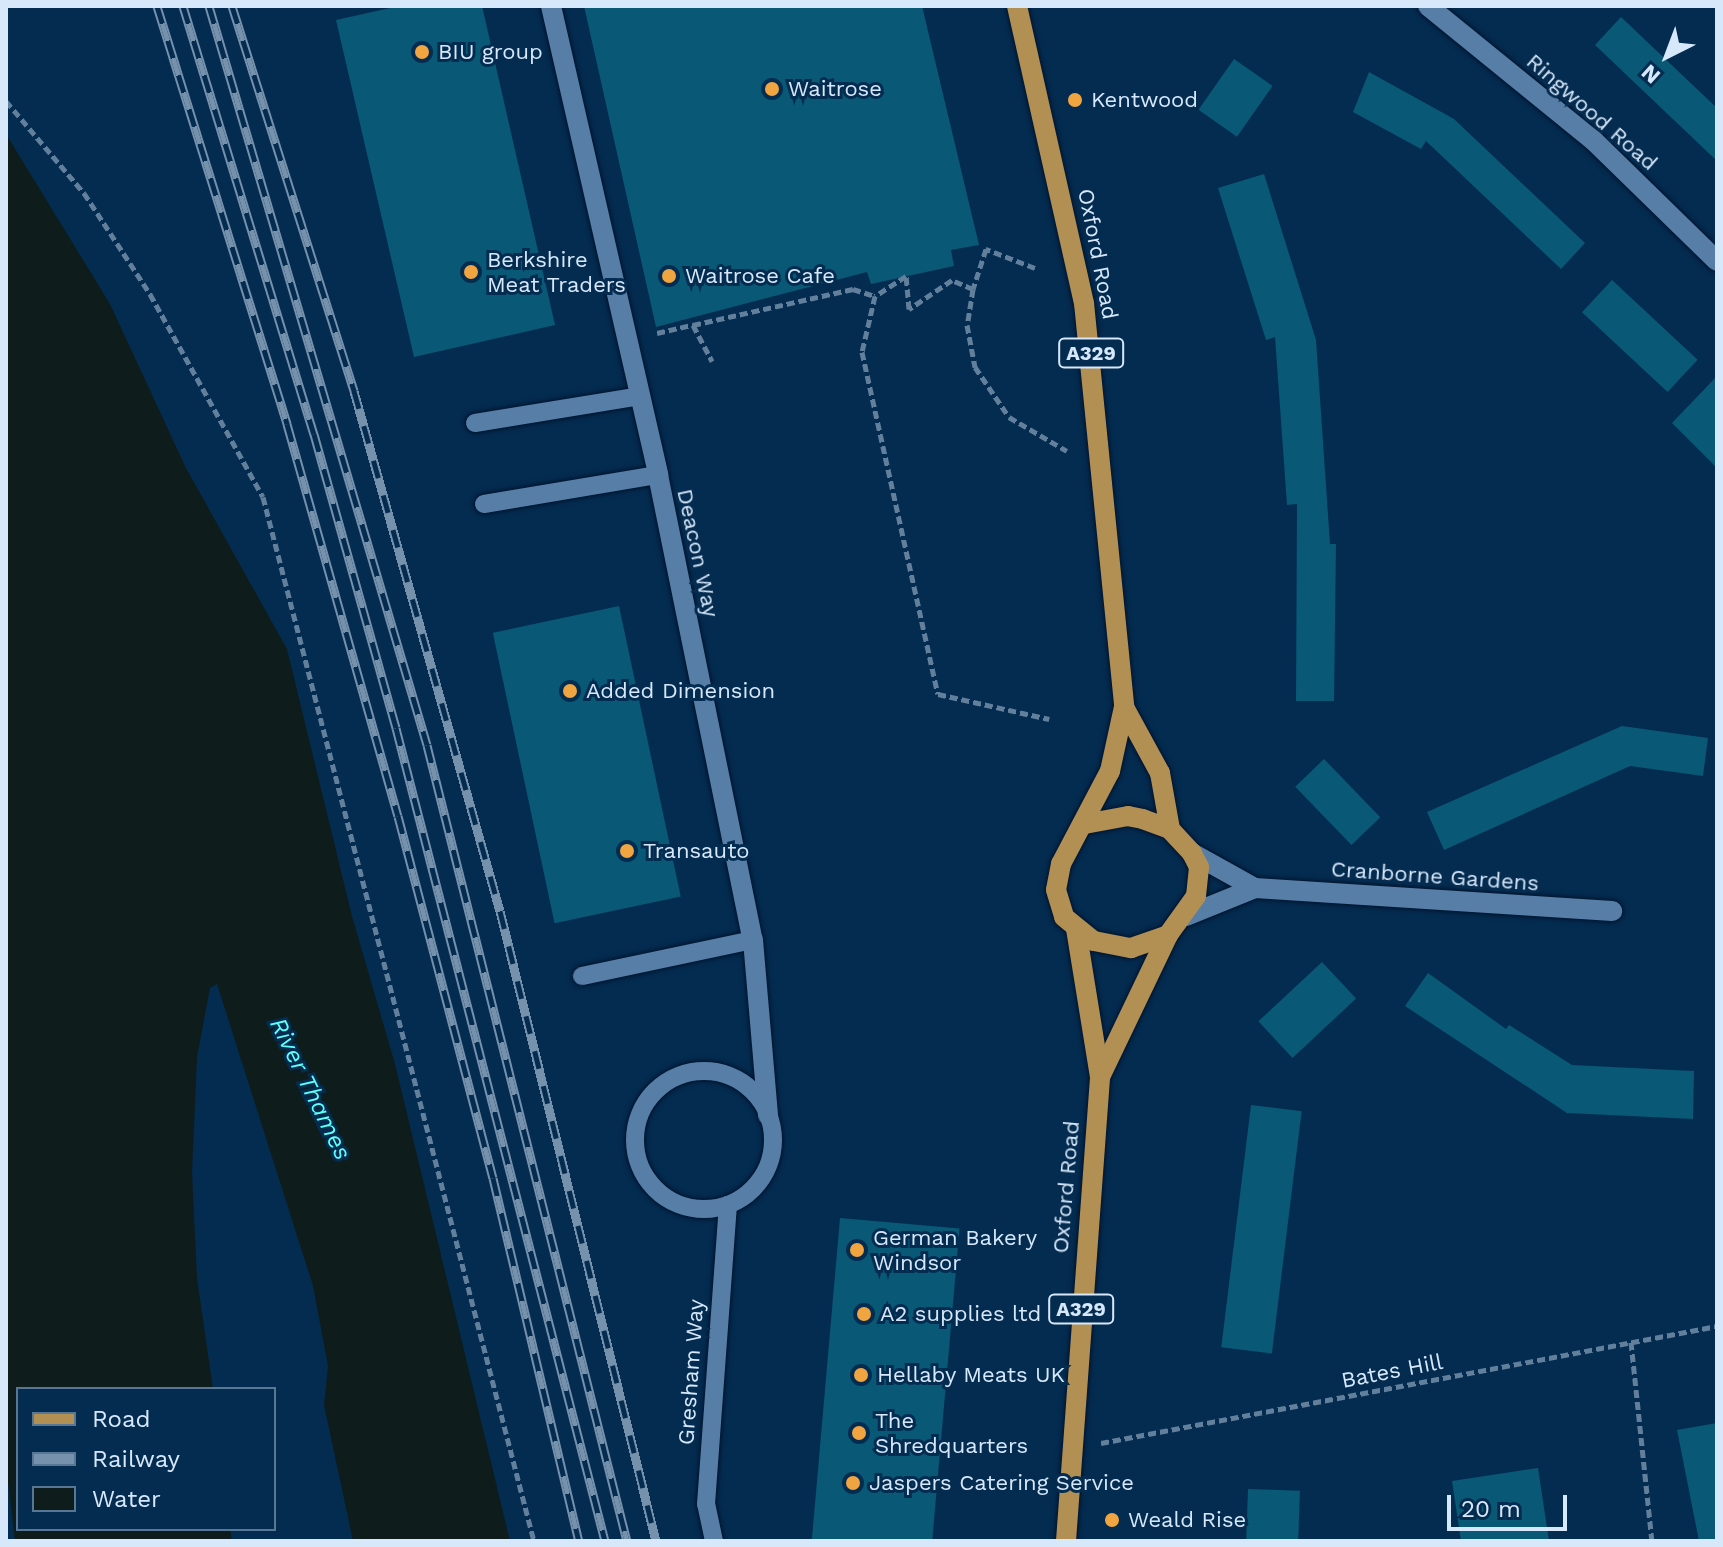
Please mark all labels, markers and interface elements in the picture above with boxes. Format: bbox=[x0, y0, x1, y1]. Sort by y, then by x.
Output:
north arrow bbox=[1627, 16, 1707, 96]
place label: BIU group bbox=[438, 39, 543, 65]
marker: BIU group bbox=[413, 43, 431, 61]
street label: Ringwood Road bbox=[1521, 48, 1663, 176]
text: N bbox=[1636, 59, 1665, 89]
place label: Waitrose bbox=[788, 76, 882, 102]
marker: Waitrose bbox=[763, 80, 781, 98]
place label: Kentwood bbox=[1091, 87, 1198, 113]
marker: Kentwood bbox=[1066, 91, 1084, 109]
street label: Oxford Road bbox=[1072, 186, 1124, 322]
place label: Berkshire Meat Traders bbox=[487, 246, 627, 298]
marker: Berkshire Meat Traders bbox=[462, 263, 480, 281]
place label: Waitrose Cafe bbox=[685, 263, 835, 289]
marker: Waitrose Cafe bbox=[660, 267, 678, 285]
road number: A329 bbox=[1057, 337, 1125, 369]
street label: Deacon Way bbox=[671, 486, 725, 620]
place label: Added Dimension bbox=[586, 678, 775, 704]
marker: Added Dimension bbox=[561, 682, 579, 700]
place label: Transauto bbox=[643, 838, 750, 864]
marker: Transauto bbox=[618, 842, 636, 860]
street label: Cranborne Gardens bbox=[1330, 856, 1540, 896]
water label: River Thames bbox=[263, 1013, 357, 1165]
street label: Oxford Road bbox=[1047, 1120, 1085, 1254]
place label: German Bakery Windsor bbox=[873, 1224, 1037, 1276]
marker: German Bakery Windsor bbox=[848, 1241, 866, 1259]
road number: A329 bbox=[1047, 1293, 1115, 1325]
street label: Gresham Way bbox=[673, 1298, 709, 1446]
place label: A2 supplies ltd bbox=[880, 1301, 1041, 1327]
marker: A2 supplies ltd bbox=[855, 1305, 873, 1323]
street label: Bates Hill bbox=[1339, 1348, 1445, 1394]
place label: Hellaby Meats UK bbox=[877, 1362, 1066, 1388]
marker: Hellaby Meats UK bbox=[852, 1366, 870, 1384]
legend bbox=[16, 1387, 276, 1531]
text: Road bbox=[92, 1405, 151, 1433]
place label: The Shredquarters bbox=[875, 1407, 1028, 1458]
marker: The Shredquarters bbox=[850, 1424, 868, 1442]
text: Railway bbox=[92, 1445, 180, 1473]
place label: Jaspers Catering Service bbox=[869, 1470, 1134, 1496]
marker: Jaspers Catering Service bbox=[844, 1474, 862, 1492]
scale bar bbox=[1451, 1479, 1571, 1529]
text: Water bbox=[92, 1485, 161, 1513]
text: 20 m bbox=[1461, 1495, 1521, 1523]
place label: Weald Rise bbox=[1128, 1507, 1246, 1533]
marker: Weald Rise bbox=[1103, 1511, 1121, 1529]

